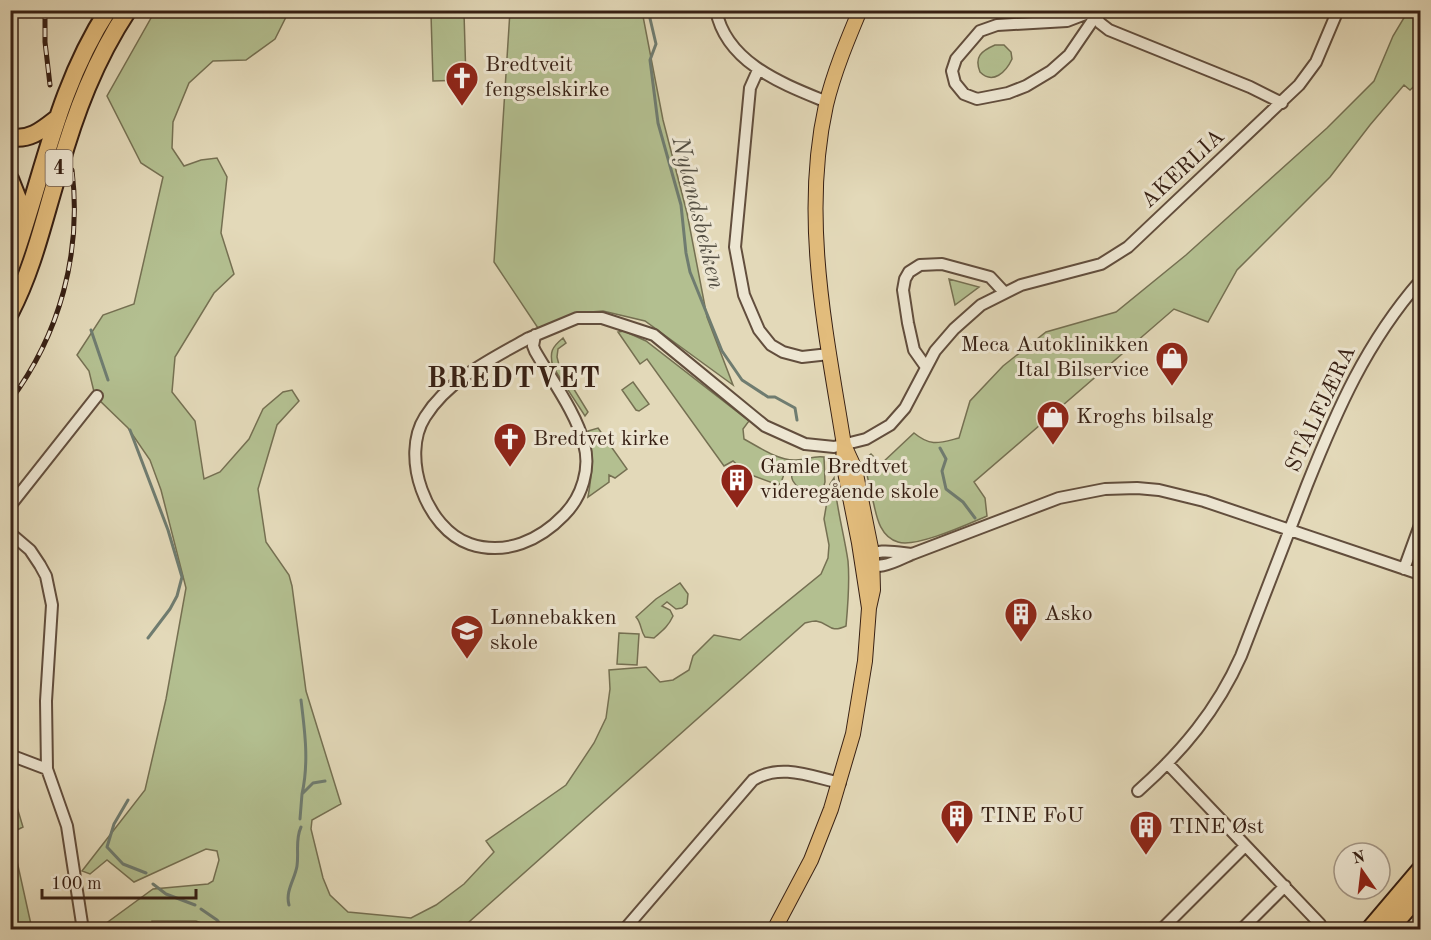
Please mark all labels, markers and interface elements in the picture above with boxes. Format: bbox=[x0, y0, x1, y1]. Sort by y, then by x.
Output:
place label: Bredtveit fengselskirke bbox=[485, 54, 609, 101]
church icon: Bredtveit fengselskirke bbox=[444, 60, 480, 107]
street label: AKERLIA bbox=[1137, 125, 1229, 213]
water label: Nylandsbekken bbox=[666, 133, 728, 292]
road number: 4 bbox=[46, 150, 72, 186]
place label: Meca Autoklinikken Ital Bilservice bbox=[961, 334, 1149, 381]
shop icon: Meca Autoklinikken Ital Bilservice bbox=[1154, 340, 1190, 387]
street label: STÅLFJÆRA bbox=[1279, 341, 1360, 476]
district label: BREDTVET bbox=[427, 366, 601, 394]
shop icon: Kroghs bilsalg bbox=[1035, 399, 1071, 446]
place label: Kroghs bilsalg bbox=[1076, 406, 1214, 428]
church icon: Bredtvet kirke bbox=[492, 421, 528, 468]
place label: Bredtvet kirke bbox=[533, 428, 669, 450]
place label: Gamle Bredtvet videregående skole bbox=[760, 456, 939, 503]
building icon: Gamle Bredtvet videregående skole bbox=[719, 462, 755, 509]
building icon: Asko bbox=[1003, 596, 1039, 643]
place label: Asko bbox=[1044, 603, 1093, 625]
place label: Lønnebakken skole bbox=[490, 607, 617, 654]
school or university icon: Lønnebakken skole bbox=[449, 613, 485, 660]
building icon: TINE FoU bbox=[939, 798, 975, 845]
place label: TINE FoU bbox=[980, 805, 1084, 827]
building icon: TINE Øst bbox=[1128, 809, 1164, 856]
place label: TINE Øst bbox=[1169, 816, 1264, 838]
north arrow bbox=[1332, 841, 1392, 901]
text: N bbox=[1351, 849, 1367, 868]
scale bar bbox=[42, 862, 196, 900]
text: 100 m bbox=[51, 875, 102, 893]

